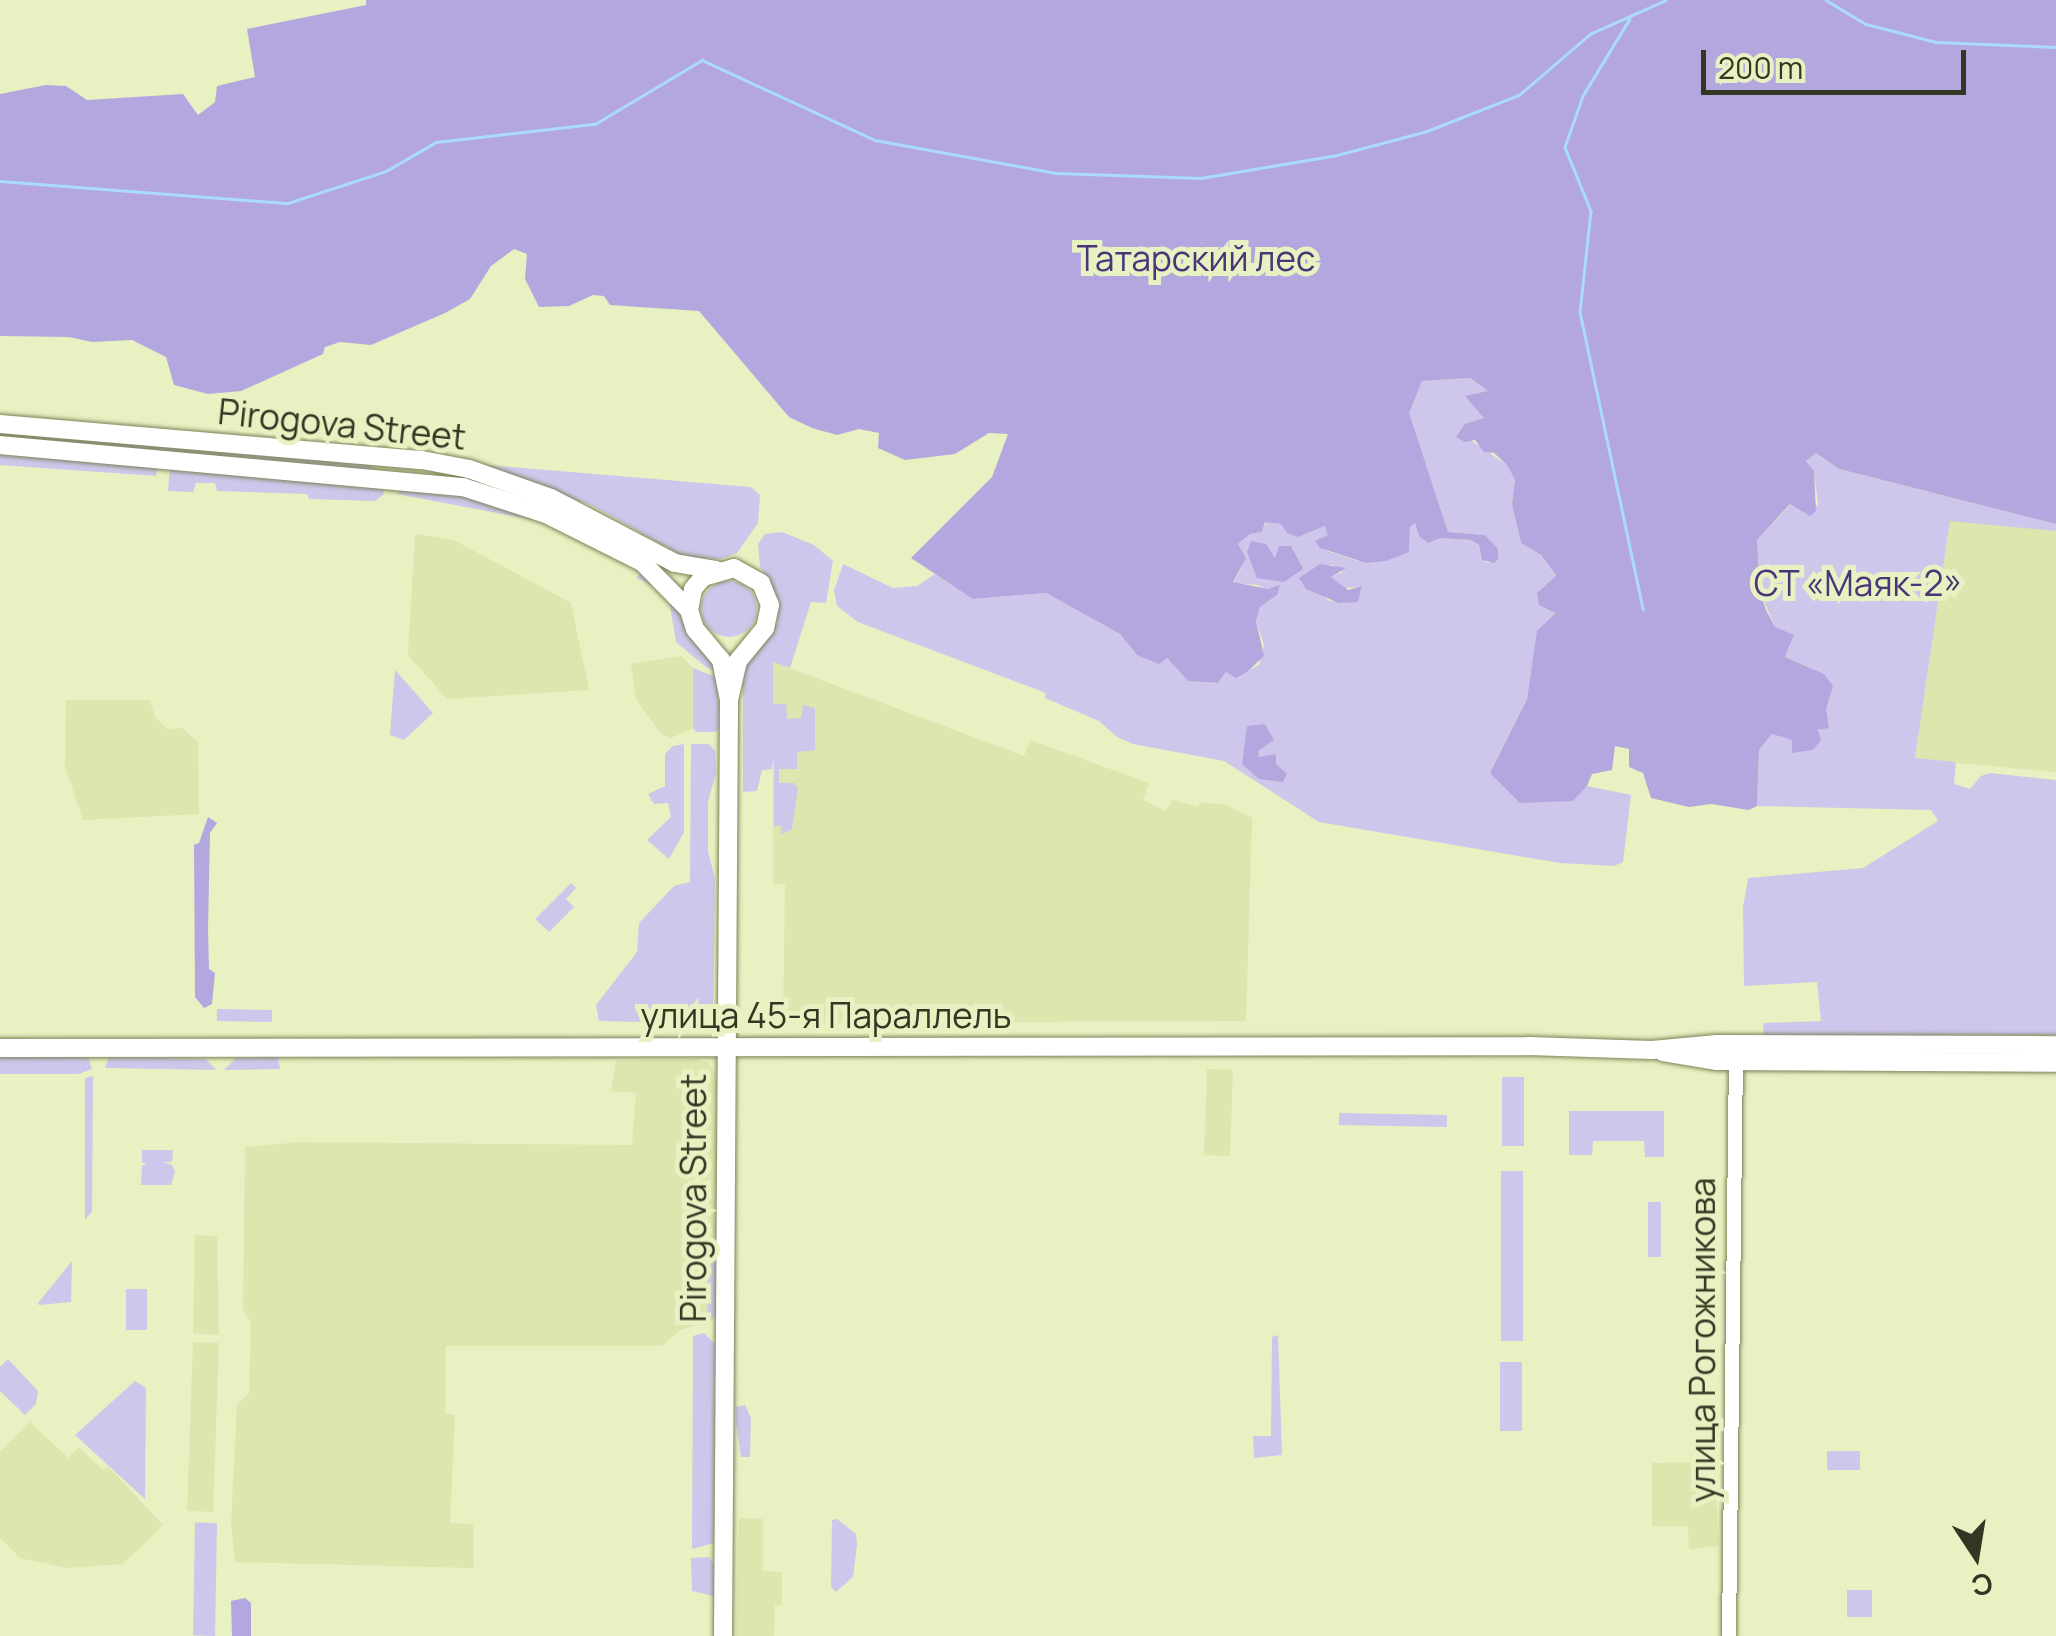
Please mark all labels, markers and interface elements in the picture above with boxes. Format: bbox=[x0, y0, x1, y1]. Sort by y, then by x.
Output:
scale bar bbox=[1706, 30, 1971, 92]
text: 200 m bbox=[1718, 47, 1803, 88]
park label: Татарский лес bbox=[1077, 237, 1315, 279]
street label: Pirogova Street bbox=[216, 390, 468, 458]
park label: СТ «Маяк-2» bbox=[1753, 562, 1963, 604]
street label: улица 45-я Параллель bbox=[640, 994, 1012, 1036]
street label: Pirogova Street bbox=[672, 1074, 714, 1322]
street label: улица Рогожникова bbox=[1681, 1178, 1723, 1502]
north arrow bbox=[1926, 1506, 2026, 1606]
text: С bbox=[1968, 1565, 1996, 1606]

